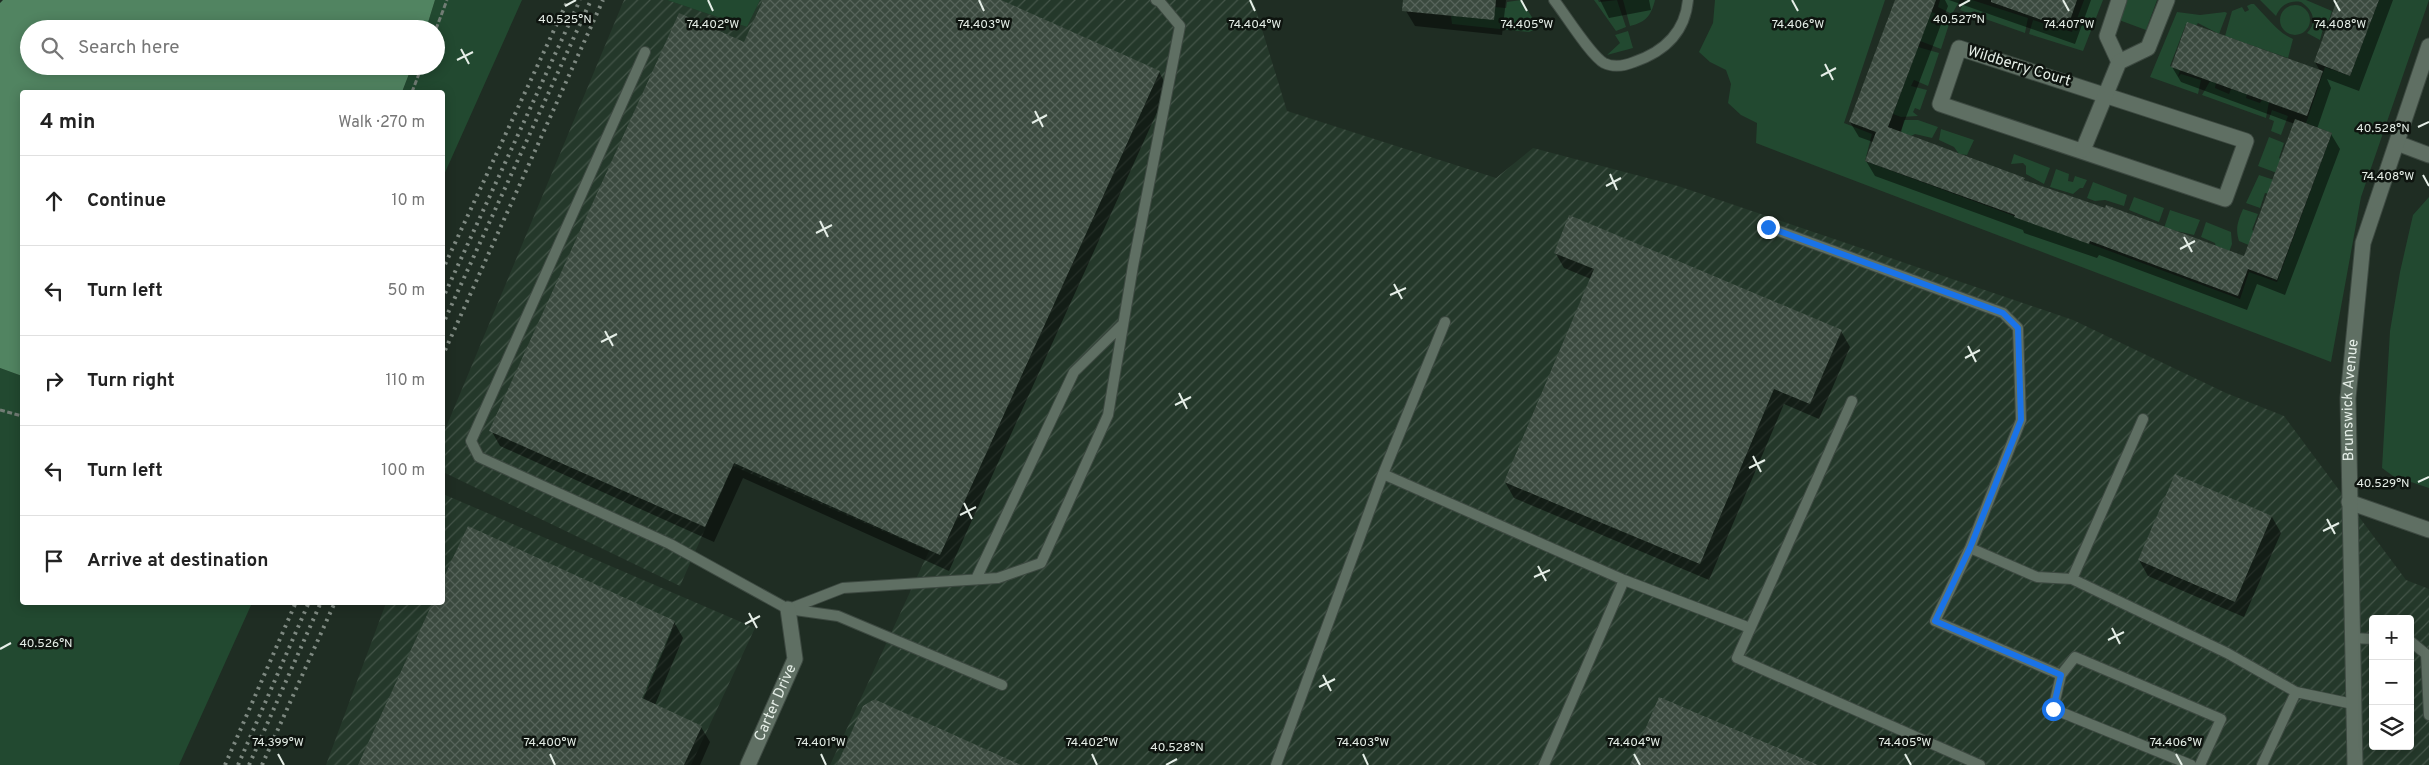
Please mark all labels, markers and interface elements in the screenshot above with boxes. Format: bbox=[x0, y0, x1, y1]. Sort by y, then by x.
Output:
text: 40.525°N bbox=[538, 12, 592, 28]
text: 40.527°N bbox=[1933, 12, 1985, 28]
text: 74.402°W bbox=[687, 17, 739, 33]
text: 74.403°W bbox=[958, 17, 1010, 33]
text: 74.404°W bbox=[1229, 17, 1281, 33]
text: 74.405°W bbox=[1501, 17, 1553, 33]
text: 74.406°W bbox=[1772, 17, 1824, 33]
text: 74.407°W bbox=[2043, 17, 2095, 33]
text: 74.408°W bbox=[2314, 17, 2366, 33]
search box bbox=[20, 20, 445, 75]
icon: search bbox=[38, 34, 66, 62]
text: Search here bbox=[78, 36, 180, 60]
street label: Wildberry Court bbox=[1965, 42, 2073, 92]
text: 4 min bbox=[40, 109, 96, 136]
text: Walk · 270 m bbox=[338, 113, 425, 133]
text: 40.528°N bbox=[2356, 121, 2410, 137]
text: 74.408°W bbox=[2362, 169, 2414, 185]
icon: ahead bbox=[40, 187, 68, 215]
text: Continue bbox=[87, 189, 166, 213]
text: 10 m bbox=[391, 191, 425, 211]
route end bbox=[1757, 216, 1780, 239]
icon: left bbox=[40, 277, 68, 305]
text: Turn left bbox=[87, 279, 163, 303]
text: 50 m bbox=[388, 281, 425, 301]
street label: Brunswick Avenue bbox=[2338, 338, 2363, 462]
icon: right bbox=[40, 367, 68, 395]
text: Turn right bbox=[87, 369, 175, 393]
text: 110 m bbox=[385, 371, 425, 391]
icon: left bbox=[40, 457, 68, 485]
text: Turn left bbox=[87, 459, 163, 483]
text: 100 m bbox=[381, 461, 425, 481]
text: 40.529°N bbox=[2356, 476, 2410, 492]
icon: arrive bbox=[40, 547, 68, 575]
text: Arrive at destination bbox=[87, 549, 268, 573]
map controls bbox=[2369, 615, 2414, 750]
button: + bbox=[2369, 615, 2414, 660]
text: 40.526°N bbox=[19, 636, 73, 652]
button: − bbox=[2369, 660, 2414, 705]
street label: Carter Drive bbox=[750, 661, 801, 744]
route start bbox=[2042, 698, 2065, 721]
button: layers bbox=[2369, 705, 2414, 750]
text: 74.399°W bbox=[252, 735, 304, 751]
text: 74.400°W bbox=[524, 735, 576, 751]
text: 74.401°W bbox=[796, 735, 846, 751]
text: 74.402°W bbox=[1066, 735, 1118, 751]
text: 74.403°W bbox=[1337, 735, 1389, 751]
text: 74.404°W bbox=[1608, 735, 1660, 751]
text: 74.405°W bbox=[1879, 735, 1931, 751]
text: 74.406°W bbox=[2150, 735, 2202, 751]
text: 40.528°N bbox=[1150, 740, 1204, 756]

